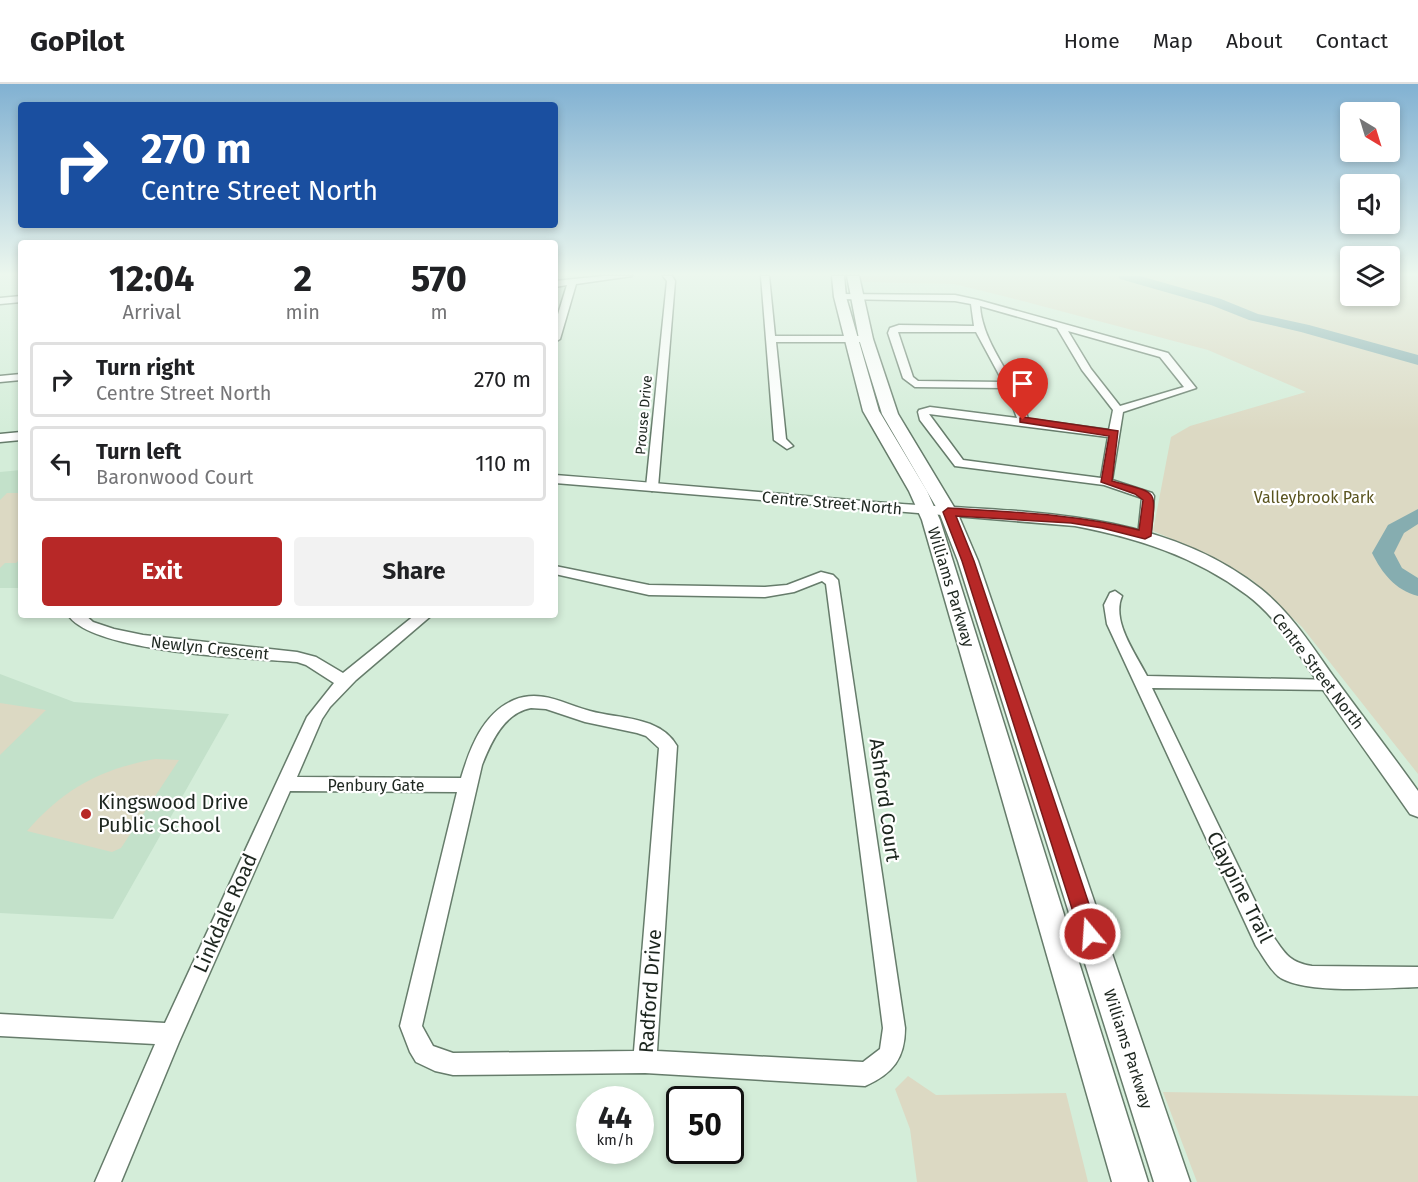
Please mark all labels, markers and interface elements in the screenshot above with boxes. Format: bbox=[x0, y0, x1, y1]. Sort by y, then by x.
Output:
text: GoPilot bbox=[30, 25, 124, 58]
text: Home bbox=[1064, 28, 1120, 54]
text: Map bbox=[1153, 28, 1193, 54]
text: About bbox=[1226, 28, 1283, 54]
text: Contact bbox=[1316, 28, 1388, 54]
north arrow bbox=[1340, 102, 1400, 162]
map controls bbox=[1340, 102, 1400, 306]
text: 270 m bbox=[141, 124, 252, 174]
icon: right bbox=[42, 126, 120, 204]
button: sound bbox=[1340, 174, 1400, 234]
text: Centre Street North bbox=[141, 175, 378, 207]
button: layers bbox=[1340, 246, 1400, 306]
text: 12:04 bbox=[109, 257, 194, 301]
text: 2 bbox=[293, 257, 312, 301]
text: 570 bbox=[411, 257, 467, 301]
text: Arrival bbox=[122, 300, 181, 324]
text: min bbox=[286, 300, 320, 324]
text: m bbox=[430, 300, 448, 324]
text: Turn right bbox=[96, 354, 195, 381]
pin bbox=[997, 358, 1048, 420]
icon: right bbox=[45, 363, 78, 396]
text: 270 m bbox=[474, 366, 531, 393]
icon: arrive bbox=[1006, 367, 1039, 400]
street label: Prouse Drive bbox=[632, 374, 656, 456]
text: Centre Street North bbox=[96, 381, 272, 405]
text: Turn left bbox=[96, 438, 181, 465]
icon: left bbox=[45, 447, 78, 480]
text: 110 m bbox=[475, 450, 531, 477]
text: Baronwood Court bbox=[96, 465, 254, 489]
street label: Centre Street North bbox=[761, 487, 903, 519]
park label: Valleybrook Park bbox=[1254, 488, 1375, 507]
street label: Williams Parkway bbox=[924, 525, 978, 650]
button: Exit bbox=[42, 537, 282, 606]
button: Share bbox=[294, 537, 534, 606]
street label: Centre Street North bbox=[1268, 609, 1368, 733]
street label: Newlyn Crescent bbox=[150, 632, 270, 664]
street label: Ashford Court bbox=[864, 737, 906, 864]
street label: Penbury Gate bbox=[327, 776, 425, 795]
place label: Kingswood Drive Public School bbox=[98, 790, 248, 837]
marker: Kingswood Drive Public School bbox=[79, 807, 93, 821]
street label: Claypine Trail bbox=[1202, 827, 1278, 947]
street label: Linkdale Road bbox=[188, 850, 262, 976]
position arrow bbox=[1058, 902, 1122, 966]
street label: Radford Drive bbox=[634, 928, 666, 1054]
street label: Williams Parkway bbox=[1100, 987, 1156, 1111]
speed limit sign: 50 bbox=[666, 1086, 744, 1164]
text: 44 bbox=[598, 1100, 632, 1136]
text: km/h bbox=[596, 1131, 634, 1149]

